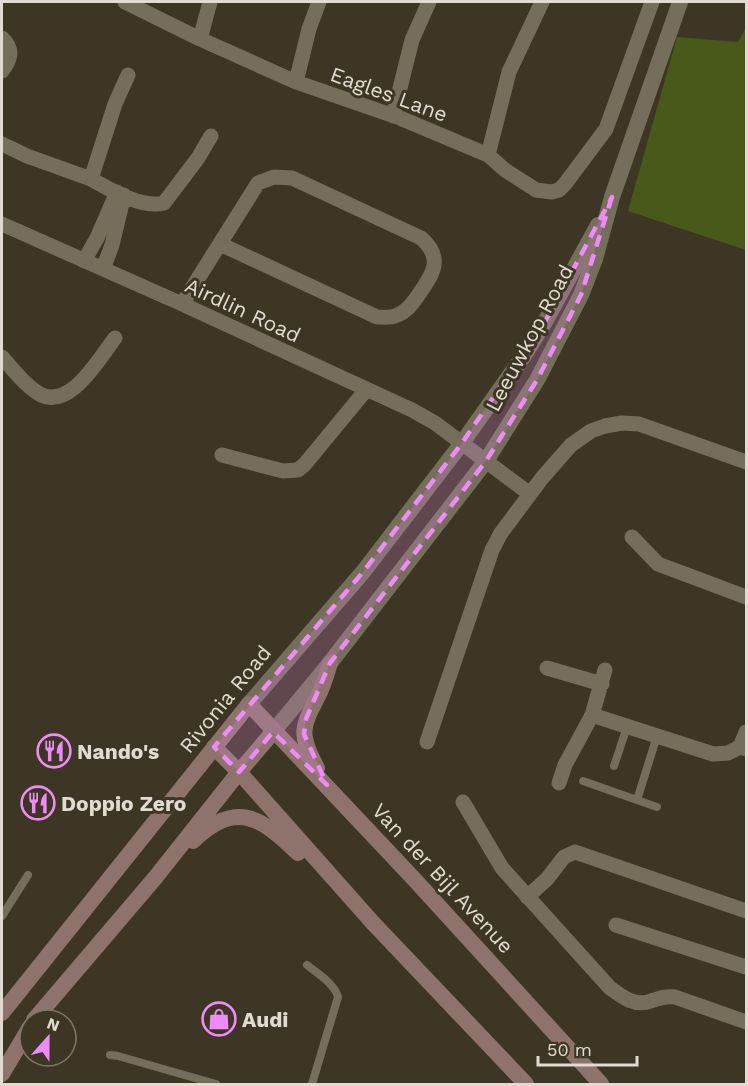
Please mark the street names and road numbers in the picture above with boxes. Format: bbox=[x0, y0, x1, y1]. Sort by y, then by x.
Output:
street label: Eagles Lane bbox=[327, 61, 451, 127]
street label: Leeuwkop Road bbox=[480, 260, 578, 416]
street label: Airdlin Road bbox=[181, 272, 305, 348]
street label: Rivonia Road bbox=[174, 640, 276, 758]
street label: Van der Bijl Avenue bbox=[367, 798, 519, 958]

